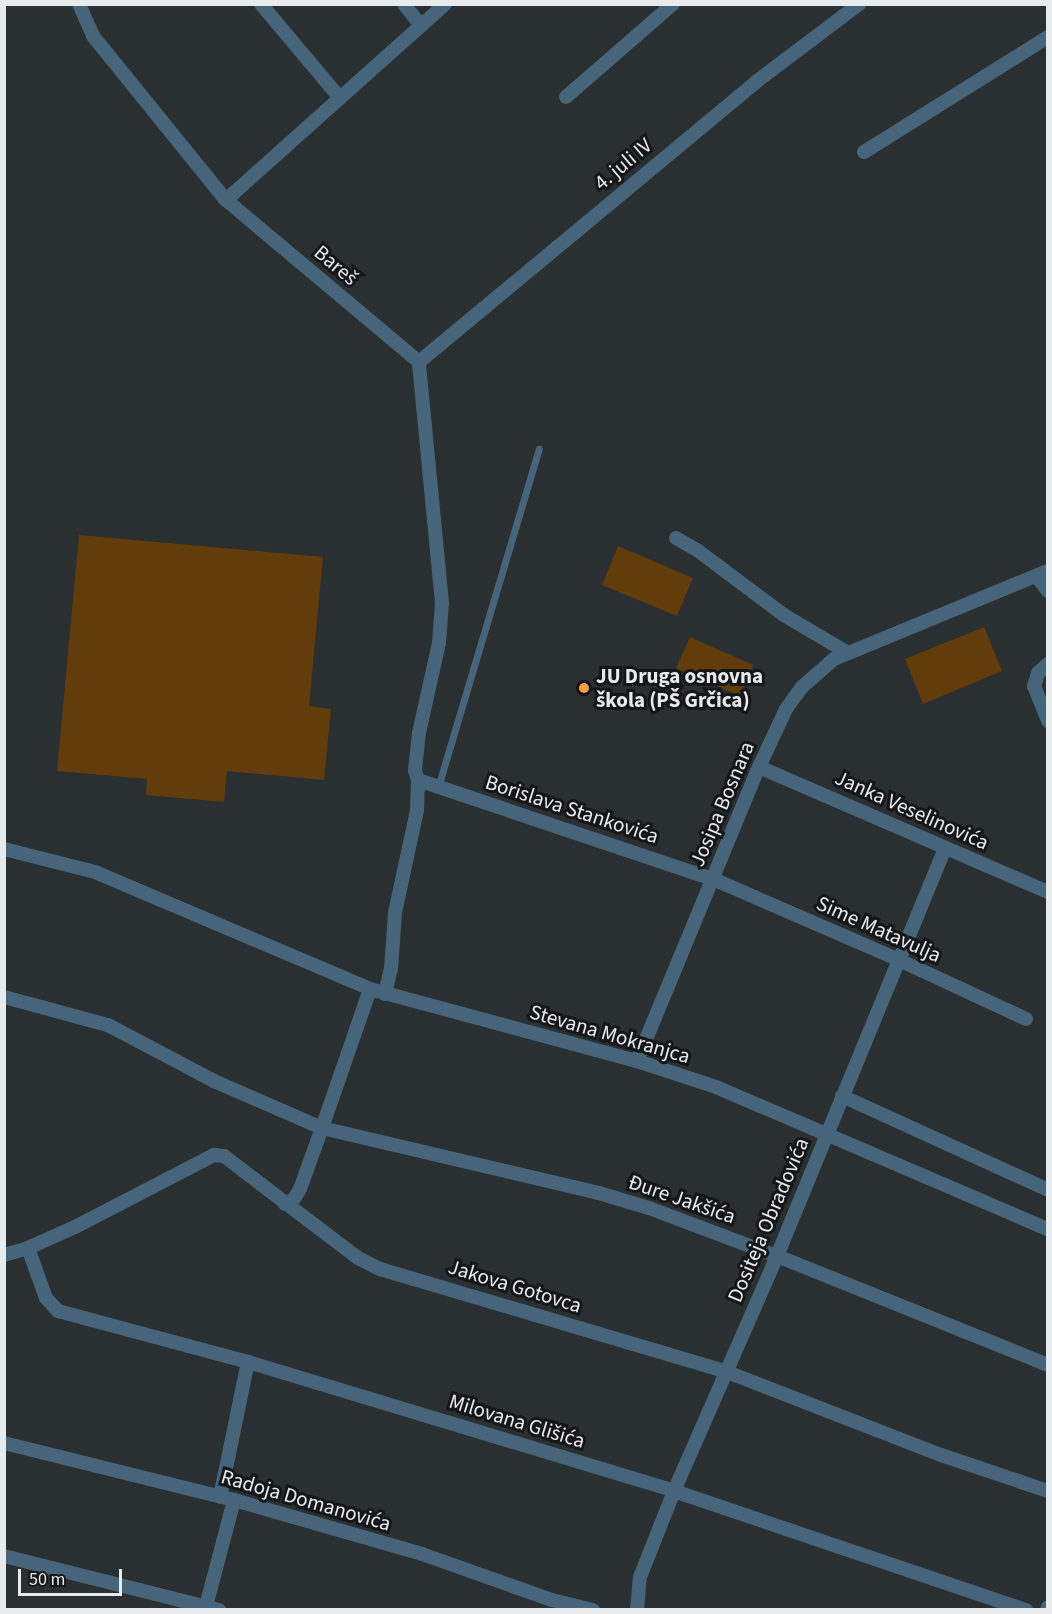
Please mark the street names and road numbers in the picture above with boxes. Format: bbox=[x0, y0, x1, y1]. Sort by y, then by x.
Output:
street label: 4. juli IV bbox=[589, 133, 657, 195]
street label: Bareš bbox=[309, 240, 363, 290]
street label: Josipa Bosnara bbox=[684, 738, 760, 870]
street label: Janka Veselinovića bbox=[831, 765, 993, 855]
street label: Borislava Stankovića bbox=[482, 769, 662, 849]
street label: Sime Matavulja bbox=[813, 890, 945, 968]
street label: Stevana Mokranjca bbox=[527, 999, 693, 1069]
street label: Dositeja Obradovića bbox=[722, 1134, 814, 1306]
street label: Đure Jakšića bbox=[625, 1169, 739, 1229]
street label: Jakova Gotovca bbox=[445, 1254, 585, 1318]
street label: Milovana Glišića bbox=[446, 1388, 588, 1454]
street label: Radoja Domanovića bbox=[218, 1464, 394, 1536]

